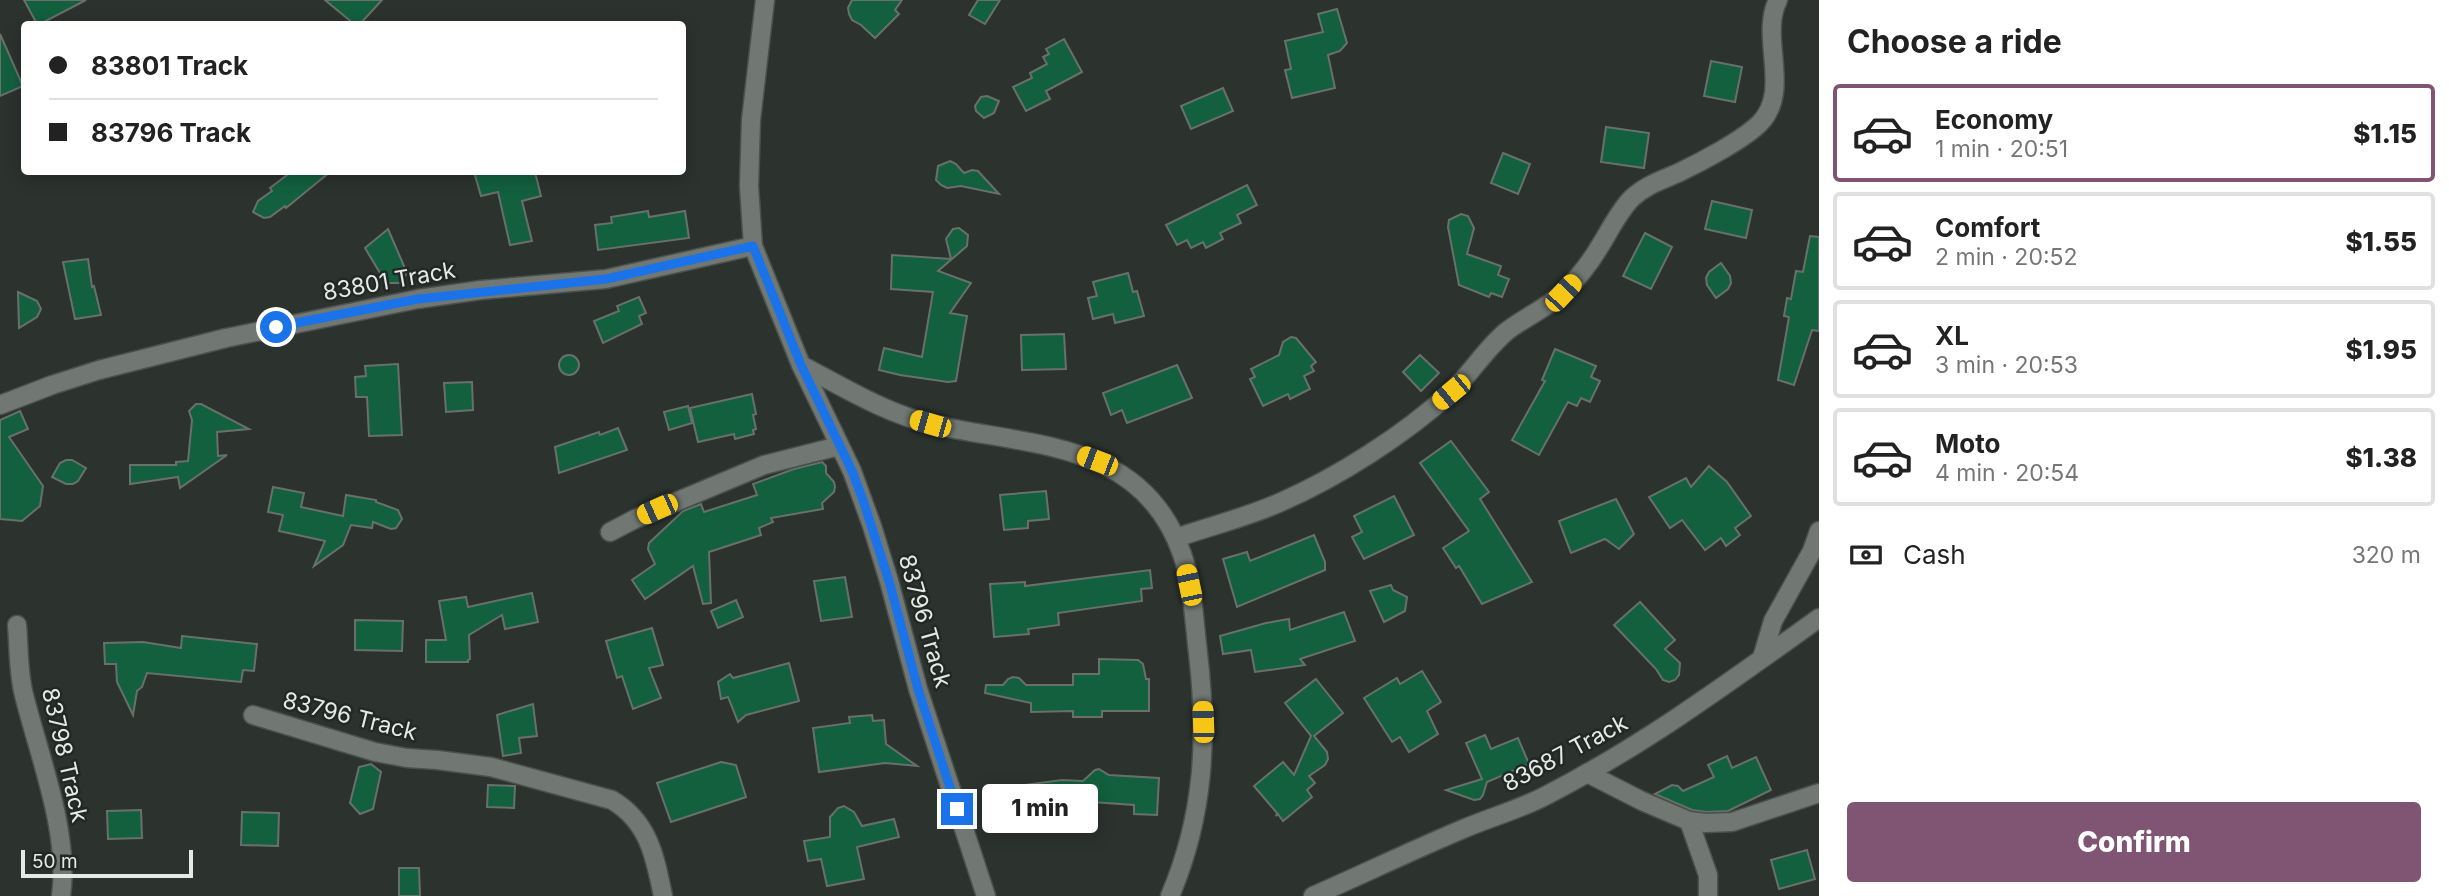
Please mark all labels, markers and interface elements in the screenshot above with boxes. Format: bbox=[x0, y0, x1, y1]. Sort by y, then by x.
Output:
text: Choose a ride bbox=[1847, 22, 2062, 61]
text: 83801 Track bbox=[91, 50, 248, 81]
icon: car bbox=[1851, 102, 1914, 165]
text: Economy bbox=[1935, 104, 2053, 135]
text: 83796 Track bbox=[91, 117, 251, 148]
text: $1.15 bbox=[2353, 118, 2417, 149]
text: 1 min · 20:51 bbox=[1935, 135, 2068, 163]
icon: car bbox=[1851, 210, 1914, 273]
text: Comfort bbox=[1935, 212, 2040, 243]
text: $1.55 bbox=[2345, 226, 2417, 257]
text: 2 min · 20:52 bbox=[1935, 243, 2078, 271]
street label: 83801 Track bbox=[321, 256, 458, 306]
car bbox=[1541, 270, 1586, 316]
route start bbox=[260, 311, 292, 343]
icon: car bbox=[1851, 318, 1914, 381]
text: XL bbox=[1935, 320, 1969, 351]
text: $1.95 bbox=[2345, 334, 2417, 365]
text: 3 min · 20:53 bbox=[1935, 351, 2078, 379]
car bbox=[1429, 371, 1474, 413]
car bbox=[907, 408, 954, 440]
icon: car bbox=[1851, 426, 1914, 489]
text: Moto bbox=[1935, 428, 2000, 459]
text: $1.38 bbox=[2345, 442, 2417, 473]
car bbox=[1074, 444, 1121, 478]
text: 4 min · 20:54 bbox=[1935, 459, 2079, 487]
car bbox=[634, 491, 681, 527]
icon: cash bbox=[1847, 536, 1885, 574]
text: Cash bbox=[1903, 539, 1966, 570]
text: 320 m bbox=[2352, 541, 2421, 569]
street label: 83796 Track bbox=[893, 551, 957, 691]
car bbox=[1175, 562, 1204, 608]
street label: 83798 Track bbox=[36, 685, 94, 825]
street label: 83796 Track bbox=[280, 686, 420, 746]
car bbox=[1192, 701, 1215, 743]
street label: 83687 Track bbox=[1498, 708, 1633, 798]
callout: 1 min bbox=[982, 784, 1097, 834]
route end bbox=[941, 793, 973, 825]
text: 1 min bbox=[1011, 794, 1069, 822]
button: Confirm bbox=[1847, 802, 2421, 882]
scale bar bbox=[21, 847, 192, 879]
text: 50 m bbox=[32, 850, 78, 873]

